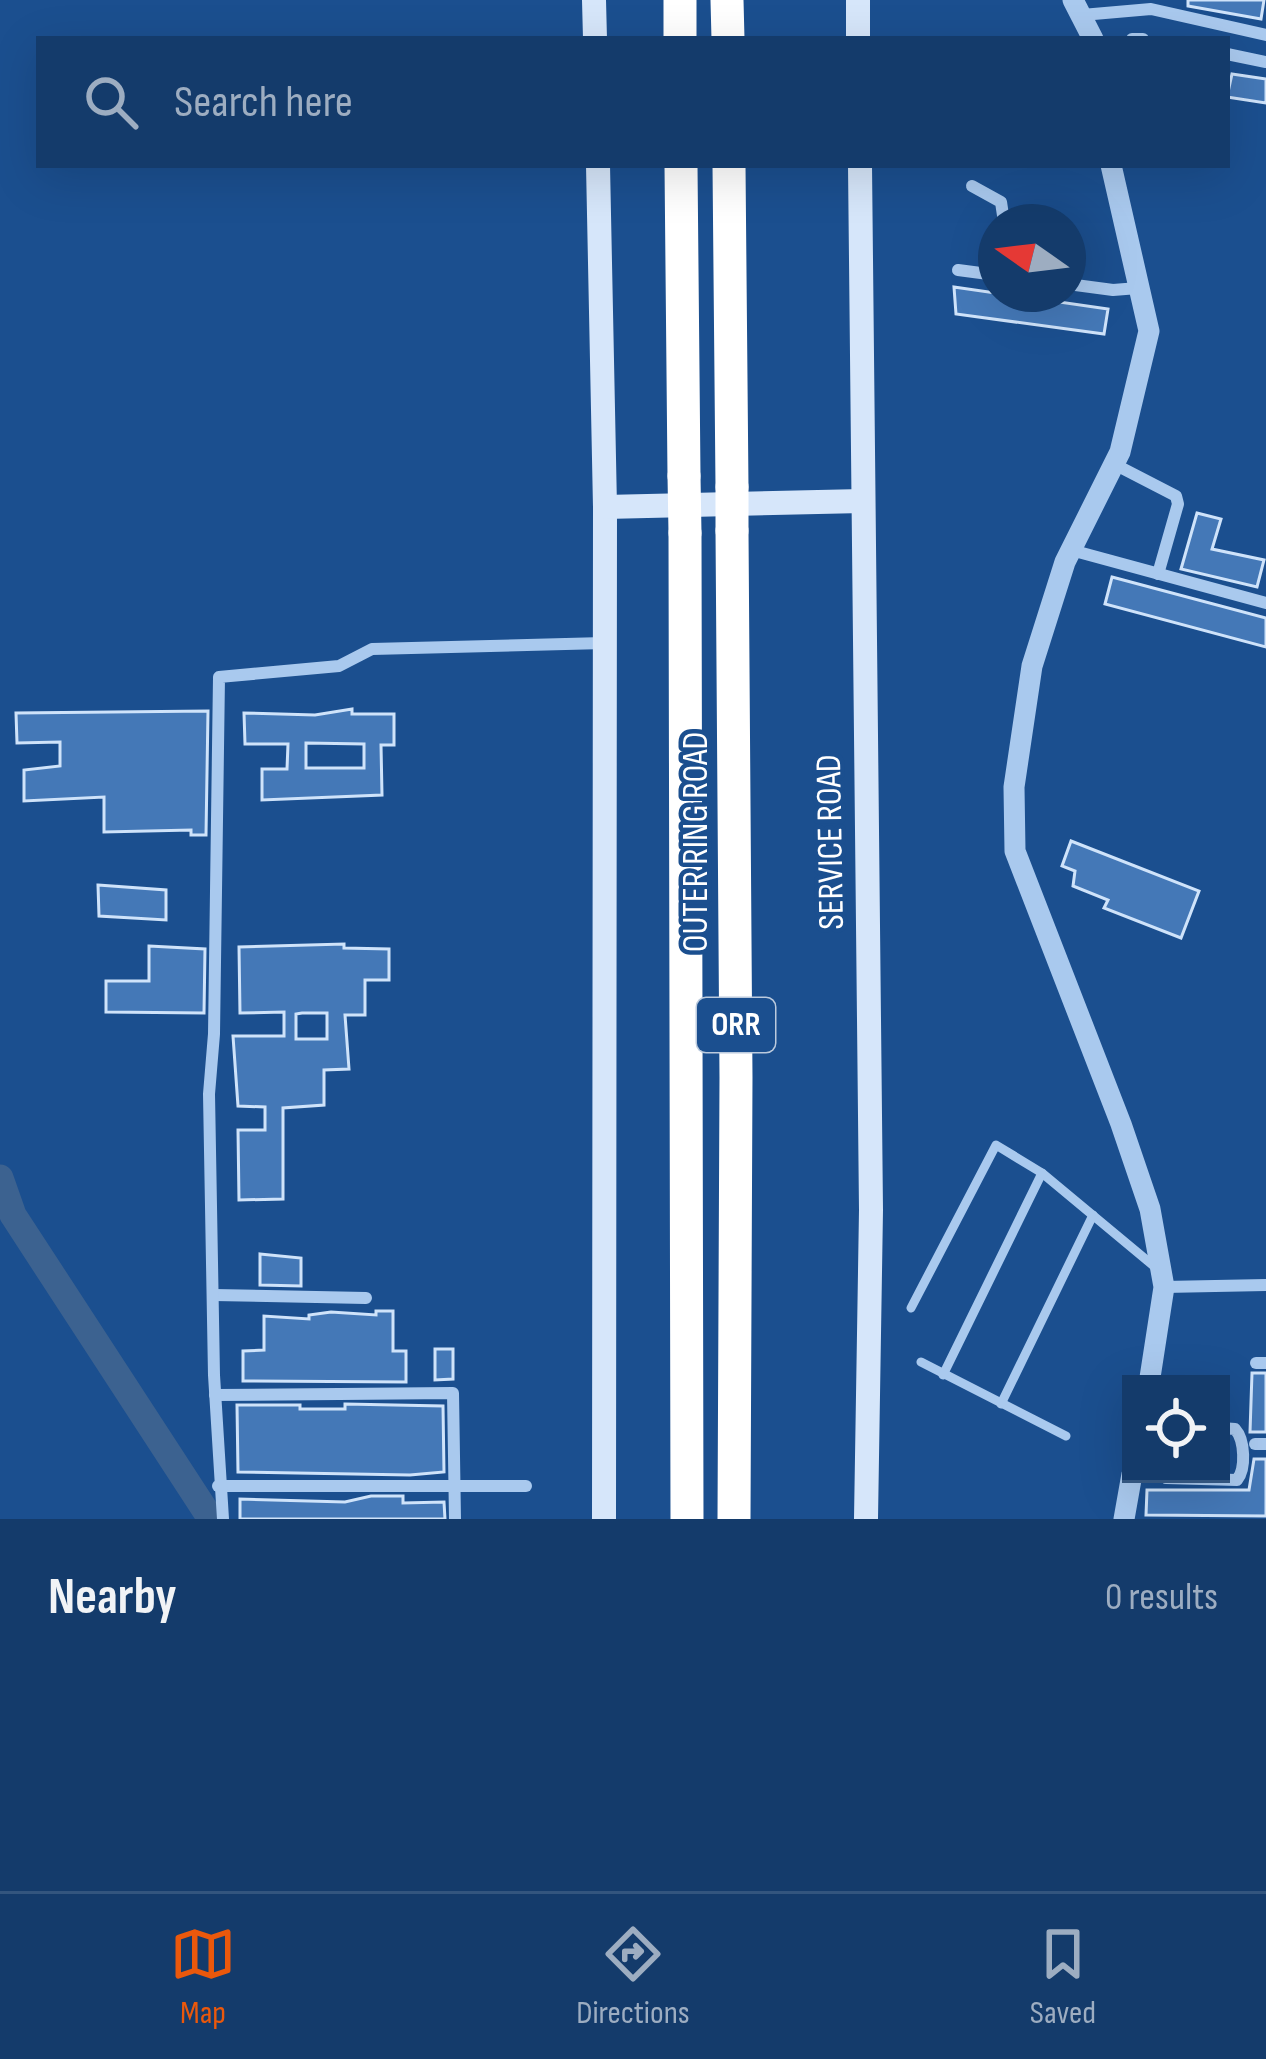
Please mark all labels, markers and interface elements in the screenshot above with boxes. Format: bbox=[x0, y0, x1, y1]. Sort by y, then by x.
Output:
search box bbox=[36, 36, 1230, 168]
icon: search bbox=[78, 69, 144, 135]
text: Search here bbox=[174, 75, 353, 130]
north arrow bbox=[978, 204, 1086, 312]
street label: OUTER RING ROAD bbox=[675, 732, 718, 952]
street label: SERVICE ROAD bbox=[808, 754, 854, 930]
road number: ORR bbox=[697, 998, 775, 1052]
map controls bbox=[1122, 1375, 1230, 1483]
button: locate bbox=[1122, 1375, 1230, 1483]
text: Nearby bbox=[48, 1567, 177, 1628]
text: 0 results bbox=[1105, 1574, 1218, 1621]
tab: Map bbox=[170, 1921, 236, 2033]
tab: Directions bbox=[576, 1921, 690, 2033]
tab: Saved bbox=[1030, 1921, 1096, 2033]

